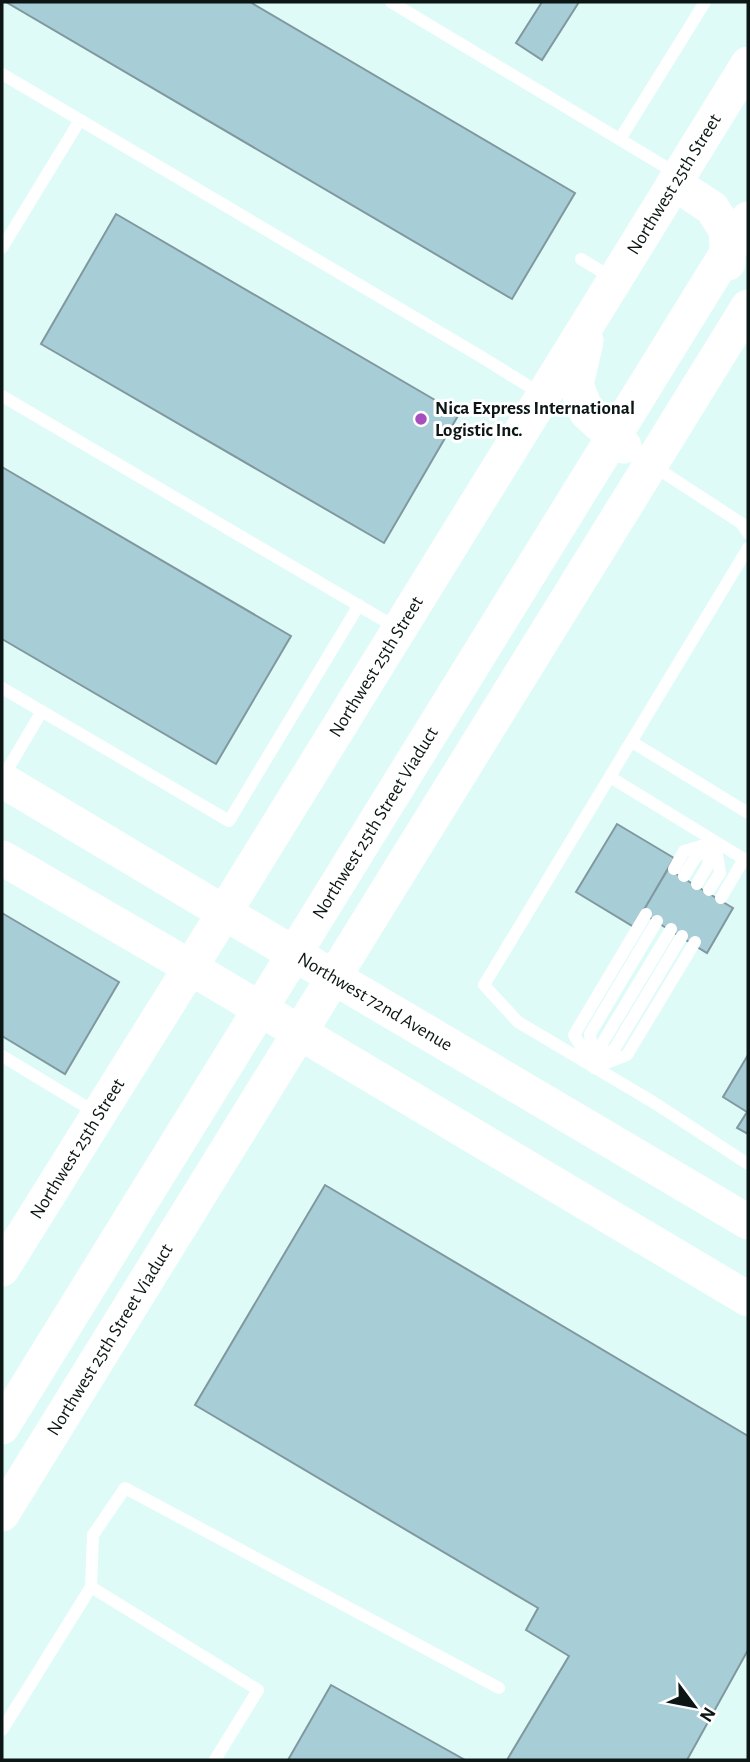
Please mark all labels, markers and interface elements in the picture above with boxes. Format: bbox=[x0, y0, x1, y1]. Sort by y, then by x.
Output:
street label: Northwest 25th Street bbox=[623, 110, 724, 258]
place label: Nica Express International Logistic Inc. bbox=[435, 399, 635, 440]
marker: Nica Express International Logistic Inc. bbox=[413, 411, 429, 427]
street label: Northwest 25th Street bbox=[326, 593, 426, 740]
street label: Northwest 25th Street Viaduct bbox=[309, 724, 441, 922]
street label: Northwest 72nd Avenue bbox=[295, 949, 456, 1055]
street label: Northwest 25th Street bbox=[26, 1075, 128, 1222]
street label: Northwest 25th Street Viaduct bbox=[43, 1240, 176, 1439]
north arrow bbox=[659, 1671, 729, 1741]
text: N bbox=[696, 1704, 719, 1725]

